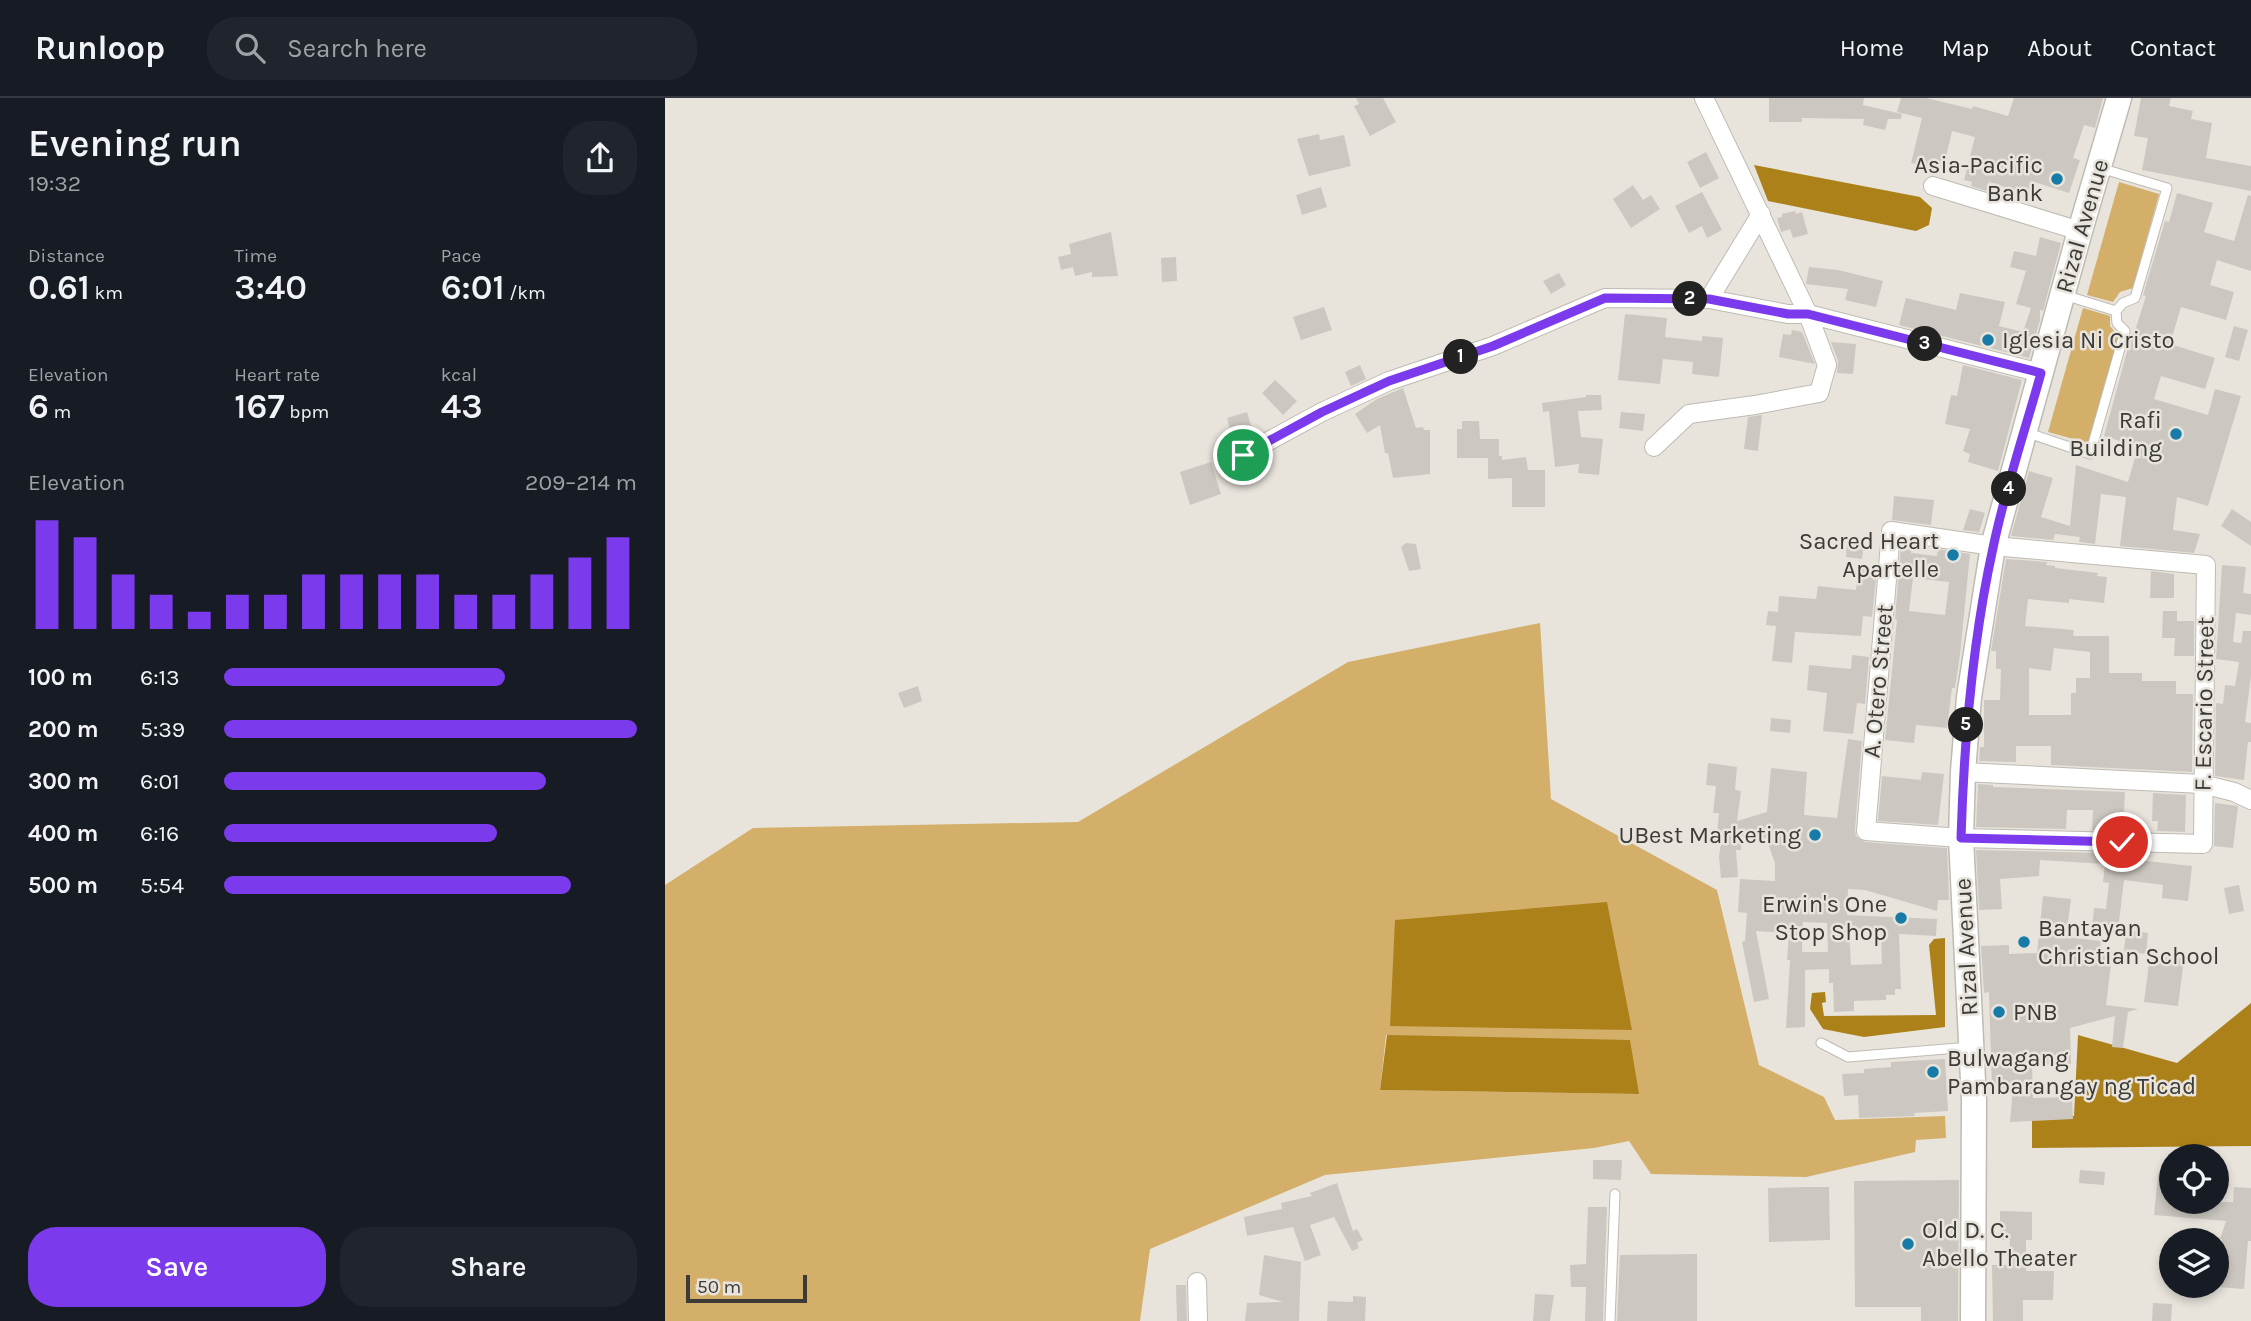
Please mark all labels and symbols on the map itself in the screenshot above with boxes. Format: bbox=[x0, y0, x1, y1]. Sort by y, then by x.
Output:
place label: Asia-Pacific Bank bbox=[1914, 151, 2043, 207]
street label: Rizal Avenue bbox=[2050, 156, 2114, 296]
marker: Asia-Pacific Bank bbox=[2049, 171, 2065, 187]
pin: 2 bbox=[1672, 282, 1707, 316]
place label: Iglesia Ni Cristo bbox=[2002, 326, 2175, 354]
pin: 3 bbox=[1907, 327, 1943, 362]
marker: Iglesia Ni Cristo bbox=[1980, 332, 1996, 348]
pin: 1 bbox=[1443, 340, 1479, 374]
place label: Rafi Building bbox=[2069, 406, 2162, 462]
pin bbox=[1213, 425, 1273, 485]
marker: Rafi Building bbox=[2168, 426, 2184, 442]
pin: 4 bbox=[1991, 472, 2027, 506]
place label: Sacred Heart Apartelle bbox=[1799, 527, 1939, 583]
marker: Sacred Heart Apartelle bbox=[1945, 547, 1961, 563]
street label: A. Otero Street bbox=[1857, 603, 1899, 759]
street label: F. Escario Street bbox=[2188, 616, 2220, 792]
pin: 5 bbox=[1949, 708, 1983, 742]
pin bbox=[2092, 812, 2152, 872]
place label: UBest Marketing bbox=[1618, 821, 1801, 849]
marker: UBest Marketing bbox=[1807, 827, 1823, 843]
street label: Rizal Avenue bbox=[1948, 877, 1984, 1017]
place label: Erwin's One Stop Shop bbox=[1762, 890, 1887, 946]
marker: Erwin's One Stop Shop bbox=[1893, 910, 1909, 926]
place label: Bantayan Christian School bbox=[2038, 914, 2220, 970]
marker: Bantayan Christian School bbox=[2016, 934, 2032, 950]
place label: PNB bbox=[2013, 998, 2058, 1026]
marker: PNB bbox=[1991, 1004, 2007, 1020]
place label: Bulwagang Pambarangay ng Ticad bbox=[1947, 1044, 2196, 1100]
marker: Bulwagang Pambarangay ng Ticad bbox=[1925, 1064, 1941, 1080]
place label: Old D. C. Abello Theater bbox=[1922, 1216, 2077, 1272]
marker: Old D. C. Abello Theater bbox=[1900, 1236, 1916, 1252]
scale bar bbox=[686, 1272, 807, 1304]

